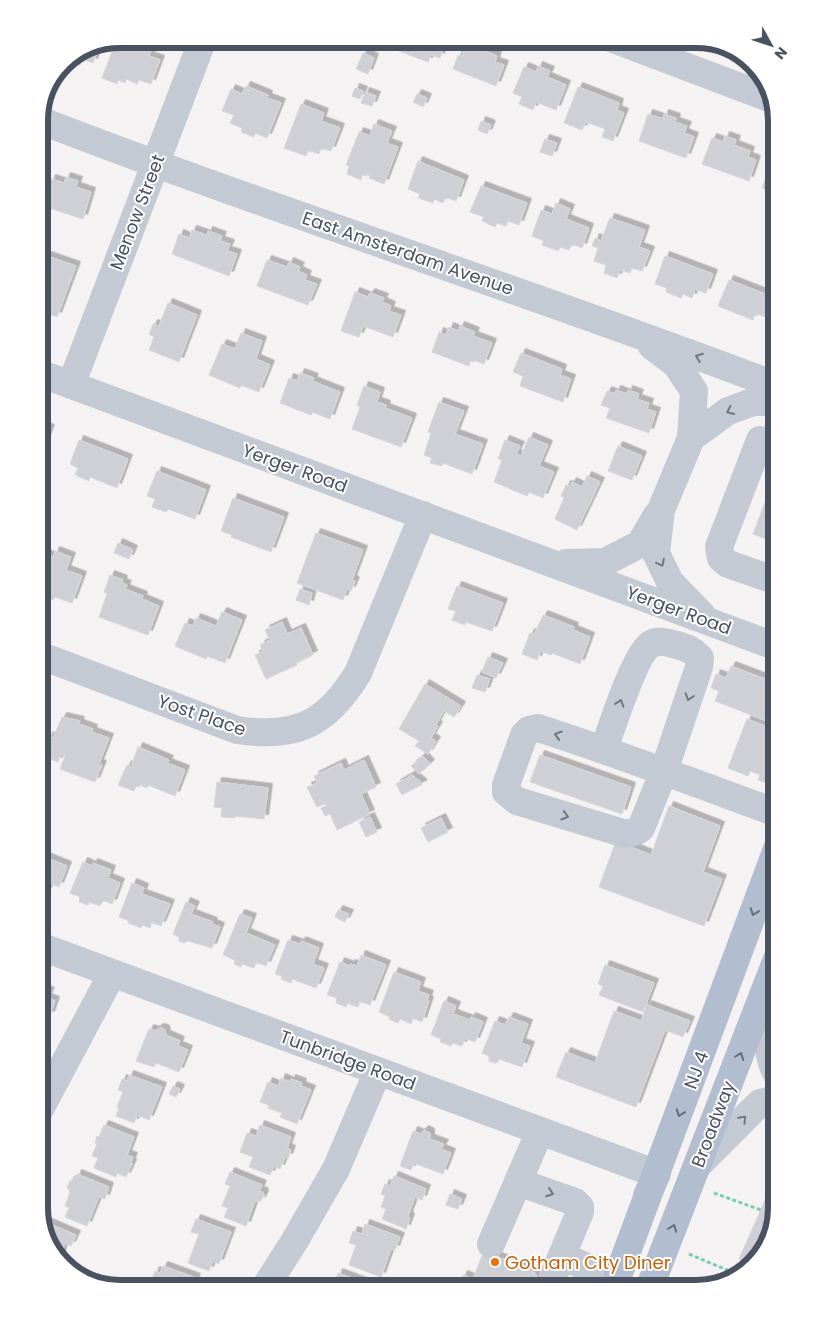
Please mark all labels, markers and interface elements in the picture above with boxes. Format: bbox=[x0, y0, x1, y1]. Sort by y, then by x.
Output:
north arrow bbox=[746, 20, 796, 70]
text: N bbox=[770, 43, 792, 64]
street label: Menow Street bbox=[103, 151, 171, 273]
street label: East Amsterdam Avenue bbox=[299, 205, 517, 301]
one-way arrow bbox=[695, 352, 704, 363]
one-way arrow bbox=[726, 405, 735, 415]
street label: Yerger Road bbox=[239, 437, 351, 499]
one-way arrow bbox=[655, 558, 665, 567]
street label: Yerger Road bbox=[623, 579, 735, 641]
street label: Yost Place bbox=[154, 688, 250, 742]
one-way arrow bbox=[684, 692, 694, 701]
one-way arrow bbox=[614, 699, 624, 708]
one-way arrow bbox=[554, 730, 562, 740]
one-way arrow bbox=[561, 810, 569, 820]
one-way arrow bbox=[750, 907, 760, 915]
street label: Tunbridge Road bbox=[276, 1024, 420, 1096]
street label: NJ 4 bbox=[678, 1048, 714, 1092]
one-way arrow bbox=[734, 1052, 744, 1060]
street label: Broadway bbox=[685, 1077, 741, 1171]
one-way arrow bbox=[676, 1108, 686, 1117]
one-way arrow bbox=[737, 1115, 746, 1124]
one-way arrow bbox=[545, 1187, 554, 1197]
one-way arrow bbox=[667, 1224, 677, 1232]
place label: Gotham City Diner bbox=[505, 1250, 671, 1275]
marker: Gotham City Diner bbox=[489, 1256, 501, 1268]

